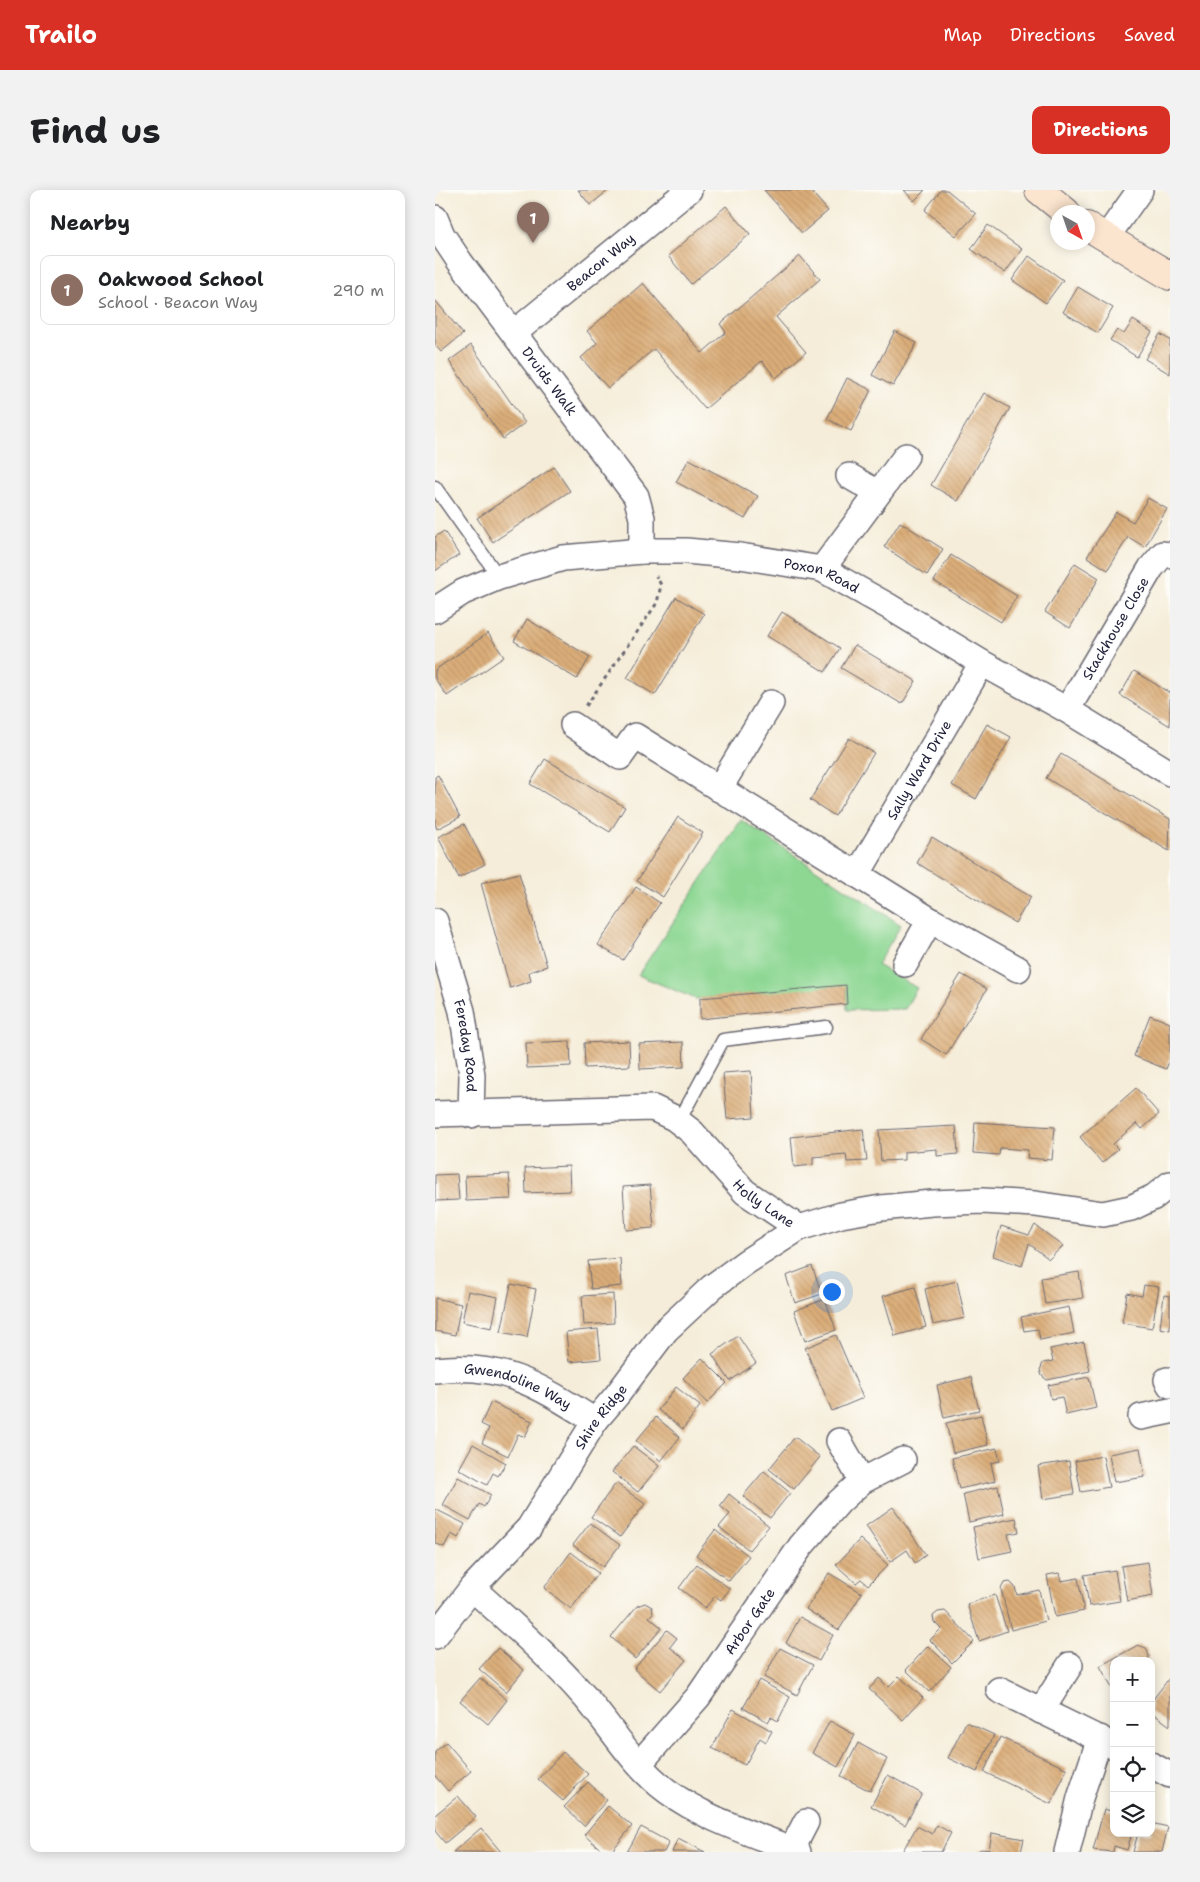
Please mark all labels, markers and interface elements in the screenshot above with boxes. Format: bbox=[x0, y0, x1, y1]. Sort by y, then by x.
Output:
text: Trailo bbox=[25, 19, 97, 51]
text: Map bbox=[944, 23, 982, 47]
text: Directions bbox=[1010, 23, 1096, 47]
text: Saved bbox=[1124, 23, 1175, 47]
button: Directions bbox=[1032, 106, 1170, 154]
text: Find us bbox=[30, 107, 161, 154]
pin: 1 bbox=[517, 202, 549, 243]
north arrow bbox=[1050, 205, 1095, 250]
text: Nearby bbox=[50, 209, 130, 237]
street label: Beacon Way bbox=[563, 229, 638, 295]
text: Oakwood School bbox=[98, 267, 264, 292]
text: 1 bbox=[63, 280, 71, 301]
text: 290 m bbox=[332, 280, 384, 301]
text: School · Beacon Way bbox=[98, 292, 258, 313]
street label: Druids Walk bbox=[518, 343, 581, 419]
street label: Poxon Road bbox=[782, 554, 863, 597]
street label: Stackhouse Close bbox=[1078, 573, 1153, 683]
street label: Sally Ward Drive bbox=[883, 717, 955, 823]
street label: Fereday Road bbox=[450, 997, 481, 1093]
street label: Holly Lane bbox=[729, 1175, 798, 1232]
your location bbox=[819, 1279, 845, 1305]
street label: Gwendoline Way bbox=[463, 1359, 575, 1413]
street label: Shire Ridge bbox=[571, 1380, 631, 1453]
street label: Arbor Gate bbox=[721, 1584, 779, 1658]
map controls bbox=[1110, 1657, 1155, 1837]
button: + bbox=[1110, 1657, 1155, 1702]
button: − bbox=[1110, 1702, 1155, 1747]
button: locate bbox=[1110, 1747, 1155, 1792]
button: layers bbox=[1110, 1792, 1155, 1837]

